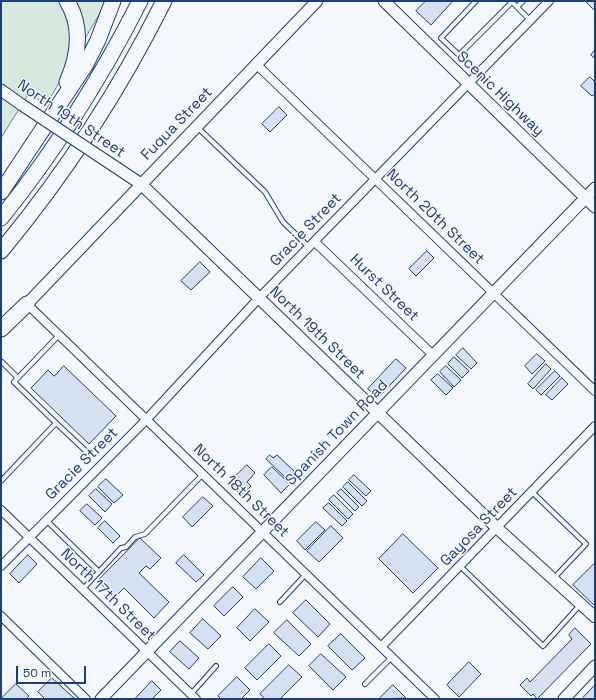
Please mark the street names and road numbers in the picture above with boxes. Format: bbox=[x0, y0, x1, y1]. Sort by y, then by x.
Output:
street label: Scenic Highway bbox=[453, 48, 547, 140]
street label: North 19th Street bbox=[14, 76, 128, 162]
street label: Fuqua Street bbox=[138, 84, 216, 164]
street label: North 20th Street bbox=[382, 166, 488, 268]
street label: Gracie Street bbox=[267, 190, 345, 270]
street label: Hurst Street bbox=[346, 251, 422, 325]
street label: North 19th Street bbox=[265, 283, 369, 383]
street label: Spanish Town Road bbox=[282, 377, 392, 489]
street label: Gracie Street bbox=[42, 424, 122, 504]
street label: North 18th Street bbox=[189, 441, 293, 541]
street label: Gayosa Street bbox=[437, 484, 521, 570]
street label: North 17th Street bbox=[57, 545, 159, 645]

